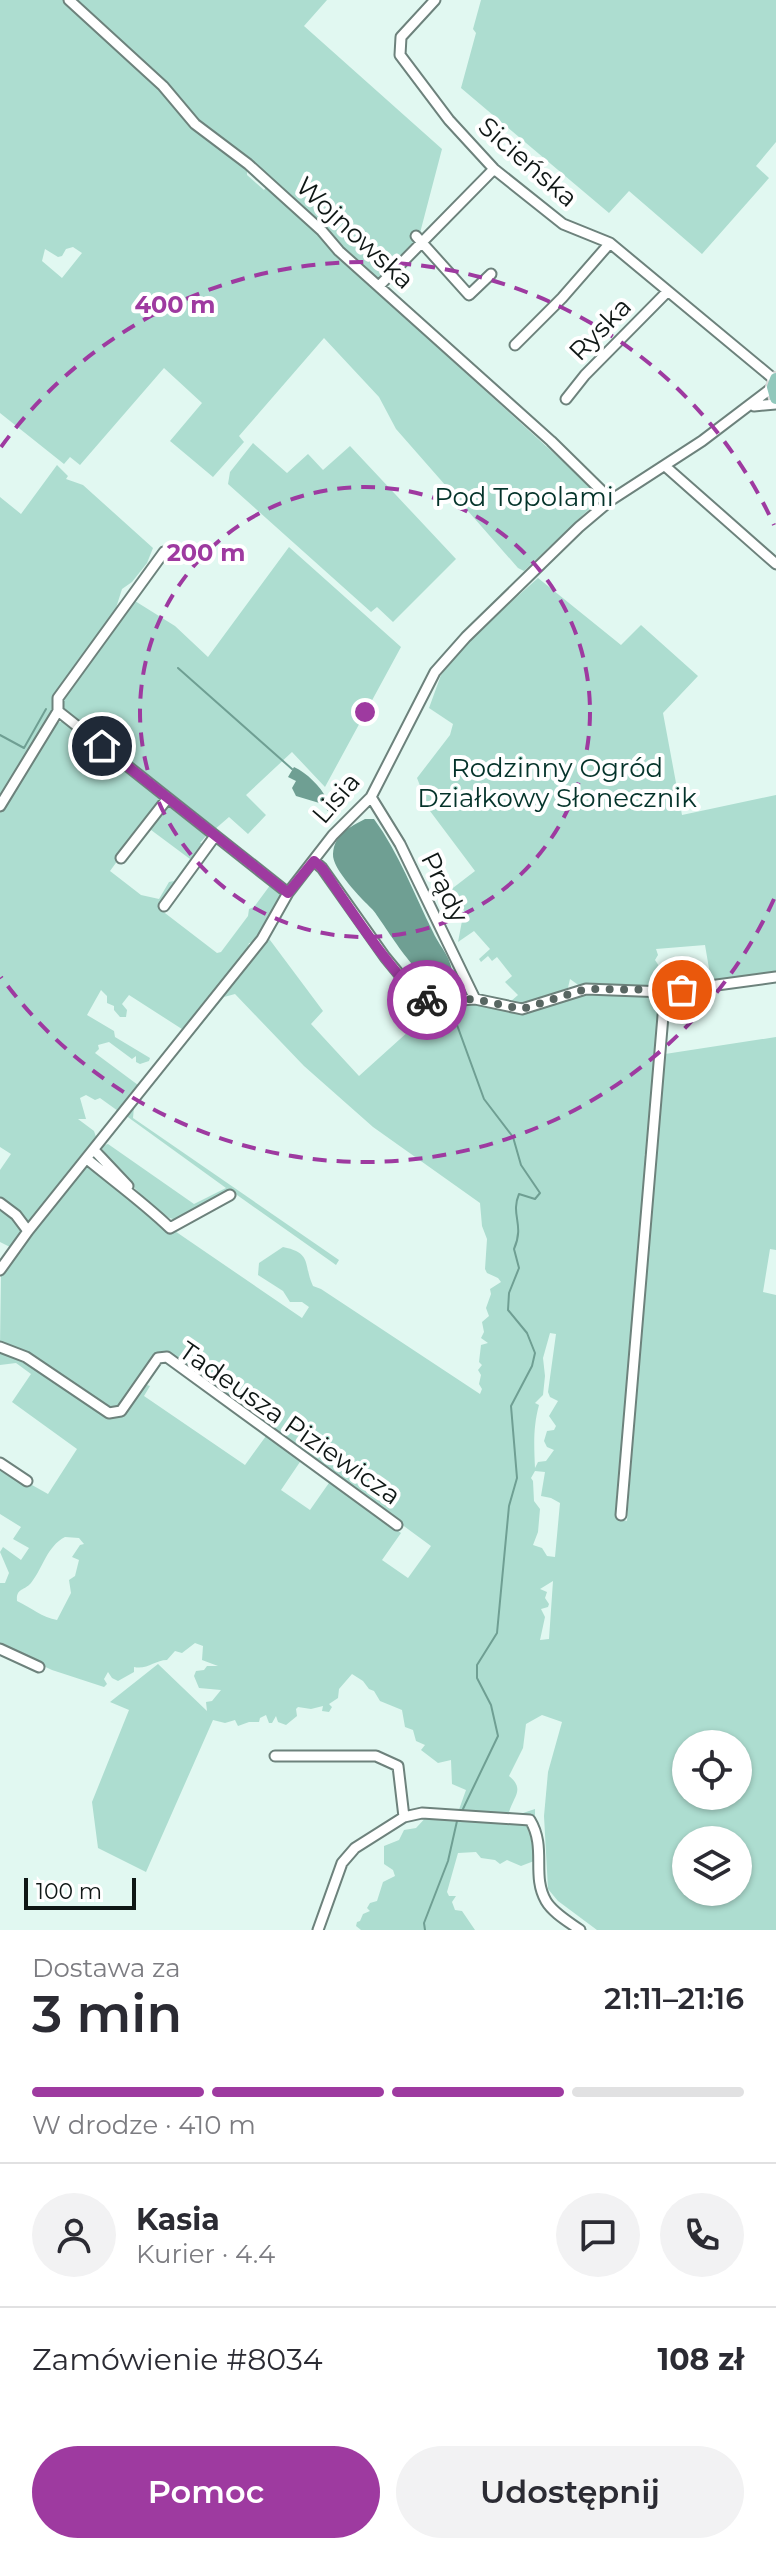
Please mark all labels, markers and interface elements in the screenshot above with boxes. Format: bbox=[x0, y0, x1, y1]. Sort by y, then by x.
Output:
street label: Sicieńska bbox=[472, 110, 584, 214]
street label: Wojnowska bbox=[289, 170, 421, 296]
text: 400 m bbox=[134, 290, 216, 319]
street label: Ryska bbox=[562, 291, 638, 367]
park label: Pod Topolami bbox=[434, 481, 614, 513]
text: 200 m bbox=[167, 538, 245, 567]
centre of rings bbox=[351, 698, 379, 726]
pin bbox=[68, 712, 136, 780]
icon: home bbox=[80, 724, 124, 768]
park label: Rodzinny Ogród Działkowy Słonecznik bbox=[417, 752, 697, 814]
street label: Lisia bbox=[305, 766, 367, 830]
street label: Prądy bbox=[414, 847, 476, 928]
pin bbox=[648, 956, 716, 1024]
courier bbox=[387, 960, 467, 1040]
icon: bag bbox=[660, 968, 704, 1012]
icon: bike bbox=[405, 978, 449, 1022]
street label: Tadeusza Piziewicza bbox=[173, 1335, 407, 1511]
map controls bbox=[672, 1730, 752, 1906]
button: locate bbox=[672, 1730, 752, 1810]
button: layers bbox=[672, 1826, 752, 1906]
scale bar bbox=[24, 1874, 136, 1910]
text: 100 m bbox=[36, 1878, 102, 1905]
text: Dostawa za bbox=[32, 1952, 181, 1984]
text: 21:11–21:16 bbox=[604, 1980, 744, 2017]
text: 3 min bbox=[32, 1982, 182, 2045]
text: W drodze · 410 m bbox=[32, 2109, 256, 2141]
button: person bbox=[32, 2193, 116, 2277]
button: chat bbox=[556, 2193, 640, 2277]
button: phone bbox=[660, 2193, 744, 2277]
text: Kasia bbox=[136, 2201, 220, 2238]
text: Kurier · 4.4 bbox=[136, 2238, 275, 2270]
text: Zamówienie #8034 bbox=[32, 2341, 323, 2378]
text: 108 zł bbox=[657, 2341, 744, 2378]
button: Pomoc bbox=[32, 2446, 380, 2538]
button: Udostępnij bbox=[396, 2446, 744, 2538]

